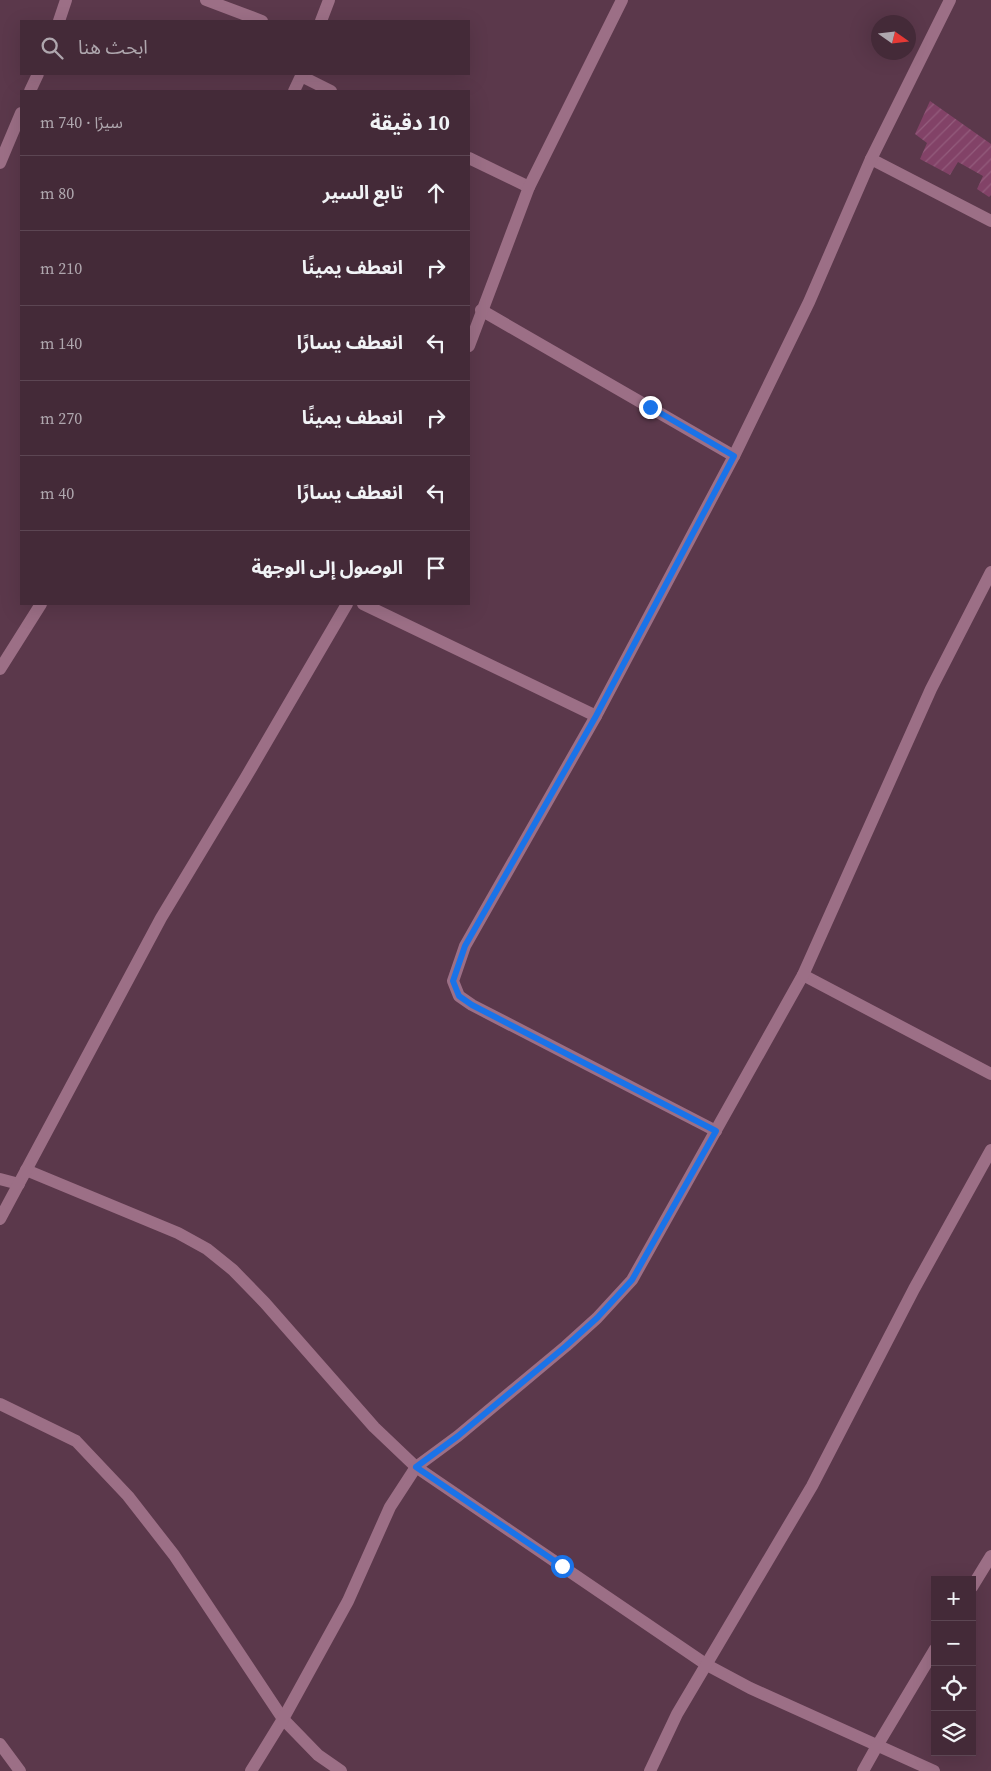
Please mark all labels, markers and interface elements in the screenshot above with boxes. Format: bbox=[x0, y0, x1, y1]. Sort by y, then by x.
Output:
north arrow bbox=[871, 15, 916, 60]
search box bbox=[20, 20, 470, 75]
icon: search bbox=[38, 34, 66, 62]
text: ابحث هنا bbox=[78, 34, 148, 60]
text: 10 دقيقة bbox=[370, 108, 450, 137]
text: سيرًا · 740 m bbox=[40, 111, 123, 133]
text: تابع السير bbox=[323, 179, 403, 205]
icon: ahead bbox=[422, 179, 450, 207]
text: 80 m bbox=[40, 182, 74, 204]
text: انعطف يمينًا bbox=[302, 254, 403, 280]
icon: right bbox=[422, 254, 450, 282]
text: 210 m bbox=[40, 257, 82, 279]
text: انعطف يسارًا bbox=[297, 329, 403, 355]
icon: left bbox=[422, 329, 450, 357]
text: 140 m bbox=[40, 332, 82, 354]
route end bbox=[639, 396, 662, 419]
text: انعطف يمينًا bbox=[302, 404, 403, 430]
icon: right bbox=[422, 404, 450, 432]
text: 270 m bbox=[40, 407, 82, 429]
text: انعطف يسارًا bbox=[297, 479, 403, 505]
icon: left bbox=[422, 479, 450, 507]
text: 40 m bbox=[40, 482, 74, 504]
text: الوصول إلى الوجهة bbox=[251, 554, 403, 580]
icon: arrive bbox=[422, 554, 450, 582]
route start bbox=[551, 1555, 574, 1578]
map controls bbox=[931, 1576, 976, 1756]
button: + bbox=[931, 1576, 976, 1621]
button: − bbox=[931, 1621, 976, 1666]
button: locate bbox=[931, 1666, 976, 1711]
button: layers bbox=[931, 1711, 976, 1756]

